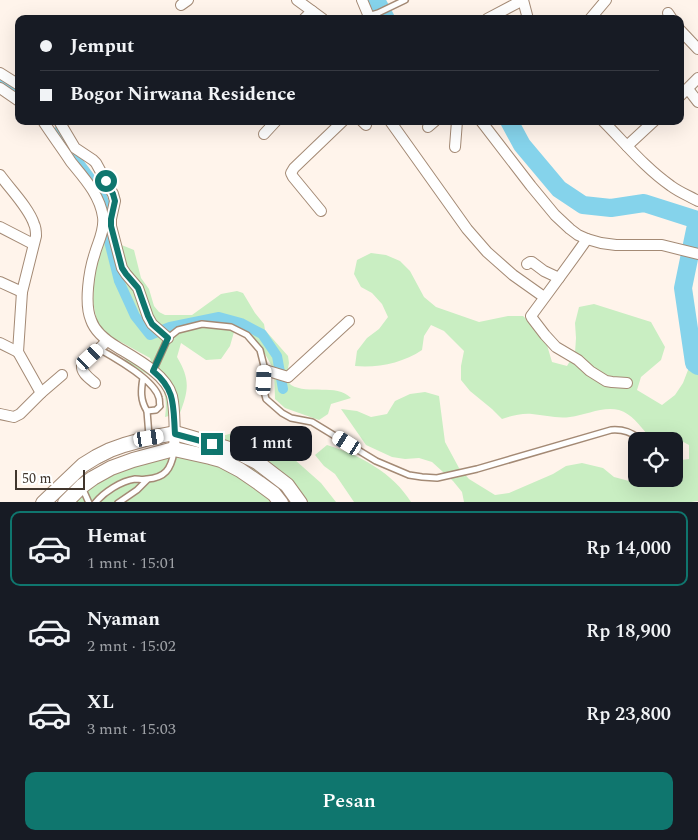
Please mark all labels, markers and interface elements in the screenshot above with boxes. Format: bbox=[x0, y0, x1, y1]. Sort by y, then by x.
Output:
text: Jemput bbox=[70, 32, 134, 61]
text: Bogor Nirwana Residence bbox=[70, 80, 296, 109]
route start bbox=[95, 170, 117, 192]
car bbox=[73, 341, 106, 373]
car bbox=[255, 365, 272, 395]
callout: 1 mnt bbox=[230, 426, 312, 462]
car bbox=[133, 428, 164, 448]
car bbox=[330, 429, 363, 457]
text: 1 mnt bbox=[250, 431, 292, 455]
map controls bbox=[628, 432, 683, 487]
button: locate bbox=[628, 432, 683, 487]
route end bbox=[201, 433, 223, 455]
scale bar bbox=[15, 468, 85, 491]
text: 50 m bbox=[22, 468, 52, 489]
text: Hemat bbox=[87, 522, 147, 551]
icon: car bbox=[27, 526, 72, 571]
text: Rp 14,000 bbox=[586, 534, 671, 563]
text: 1 mnt · 15:01 bbox=[87, 551, 176, 575]
text: Nyaman bbox=[87, 605, 160, 634]
icon: car bbox=[27, 609, 72, 654]
text: Rp 18,900 bbox=[586, 617, 671, 646]
text: 2 mnt · 15:02 bbox=[87, 634, 176, 658]
text: XL bbox=[87, 688, 114, 717]
icon: car bbox=[27, 692, 72, 737]
text: Rp 23,800 bbox=[586, 700, 671, 729]
text: 3 mnt · 15:03 bbox=[87, 717, 176, 741]
button: Pesan bbox=[25, 772, 673, 830]

